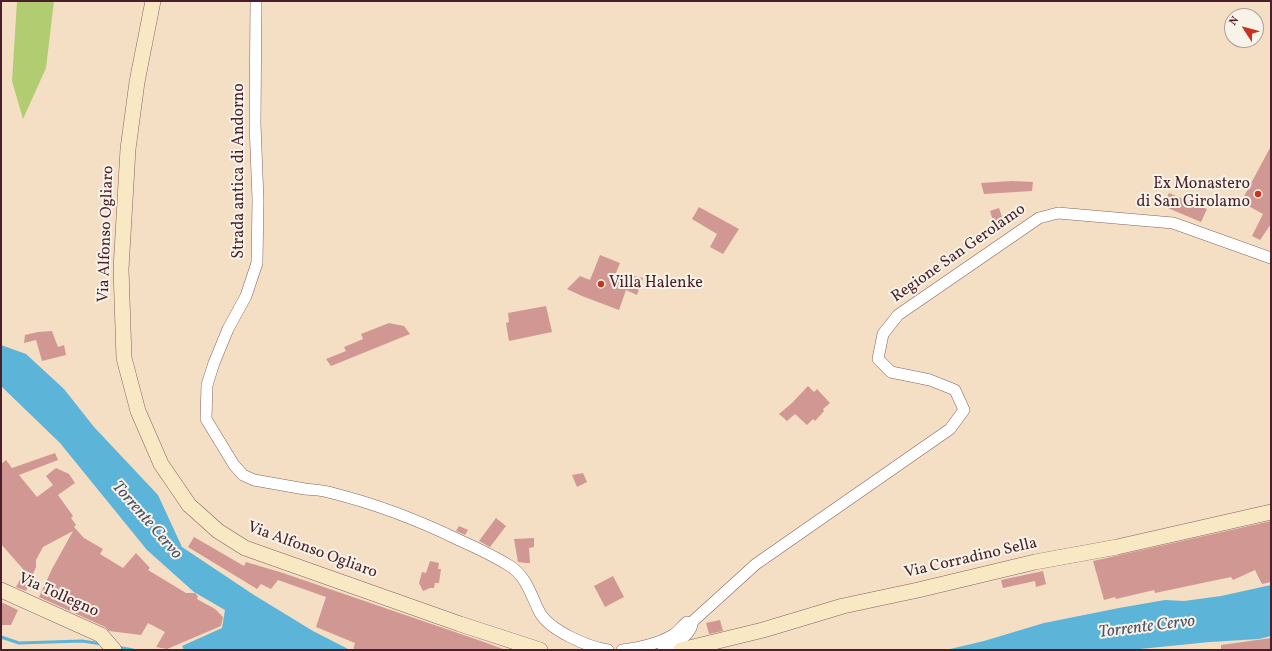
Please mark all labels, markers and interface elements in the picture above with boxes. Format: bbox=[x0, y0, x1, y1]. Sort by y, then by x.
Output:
north arrow bbox=[1224, 8, 1264, 48]
text: N bbox=[1226, 14, 1243, 29]
street label: Strada antica di Andorno bbox=[230, 83, 250, 259]
street label: Via Alfonso Ogliaro bbox=[95, 165, 119, 303]
place label: Ex Monastero di San Girolamo bbox=[1136, 175, 1250, 213]
marker: Ex Monastero di San Girolamo bbox=[1253, 189, 1263, 199]
street label: Regione San Gerolamo bbox=[888, 200, 1030, 308]
place label: Villa Halenke bbox=[609, 274, 703, 294]
marker: Villa Halenke bbox=[596, 279, 606, 289]
water label: Torrente Cervo bbox=[106, 478, 186, 564]
street label: Via Alfonso Ogliaro bbox=[244, 519, 380, 583]
street label: Via Corradino Sella bbox=[903, 534, 1039, 584]
street label: Via Tollegno bbox=[15, 570, 101, 622]
water label: Torrente Cervo bbox=[1098, 612, 1196, 644]

